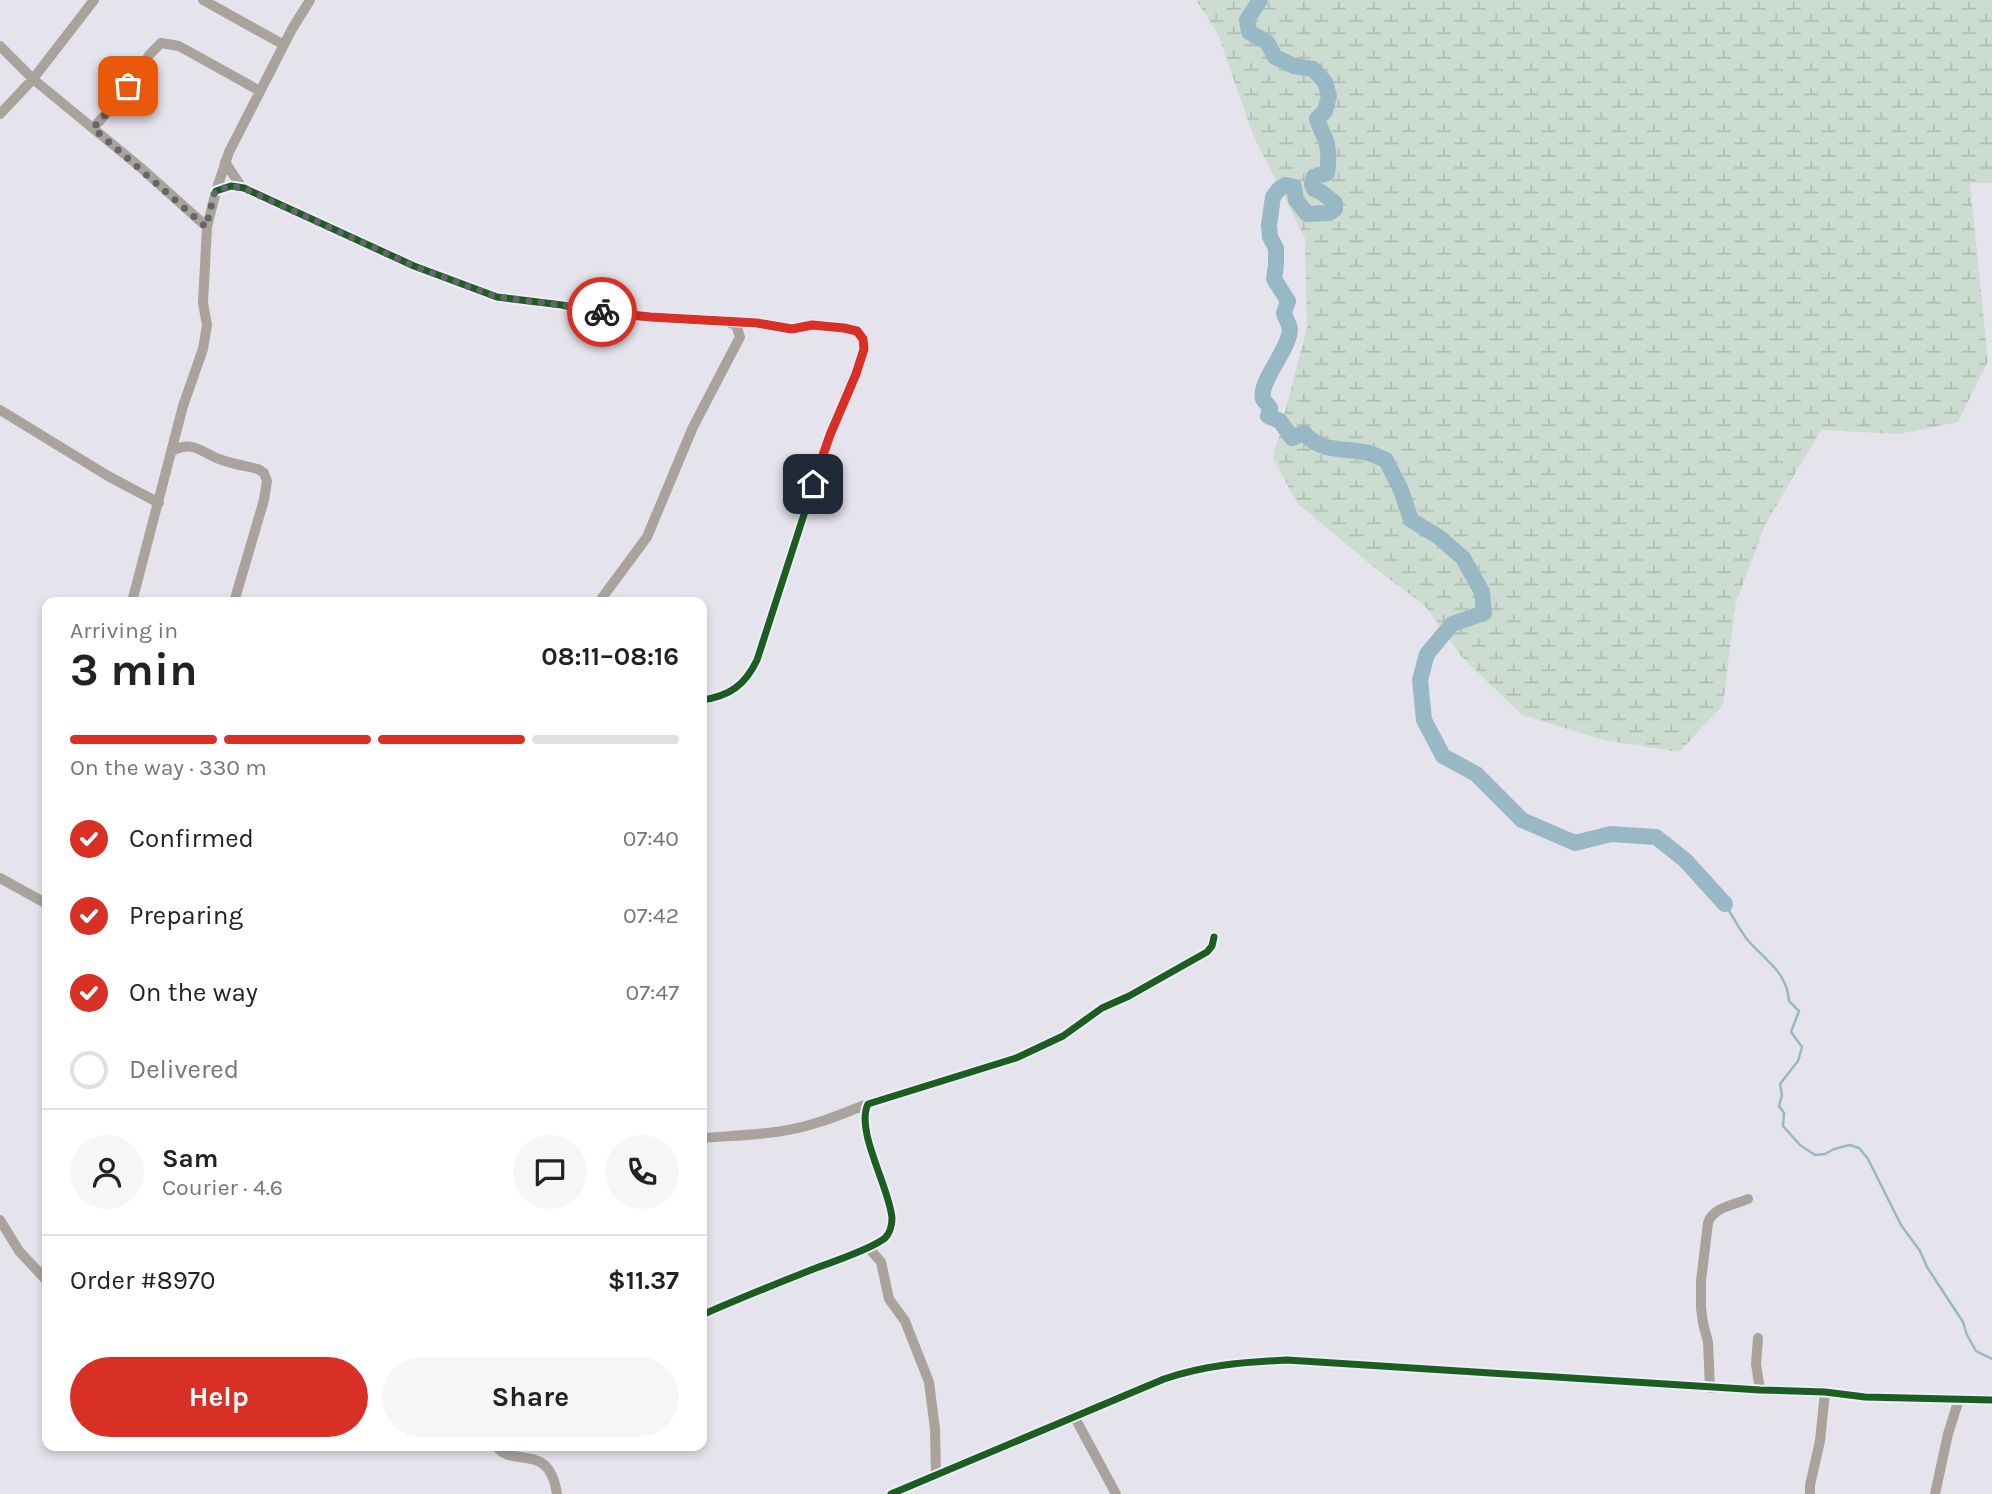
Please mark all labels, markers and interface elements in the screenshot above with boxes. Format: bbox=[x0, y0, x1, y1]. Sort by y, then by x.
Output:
pin bbox=[98, 56, 158, 116]
icon: bag bbox=[109, 67, 147, 105]
courier bbox=[567, 277, 637, 347]
icon: bike bbox=[583, 293, 621, 331]
pin bbox=[783, 454, 843, 514]
icon: home bbox=[794, 465, 832, 503]
text: Arriving in bbox=[70, 617, 178, 644]
text: 08:11–08:16 bbox=[541, 641, 679, 672]
text: 3 min bbox=[70, 643, 198, 697]
text: On the way · 330 m bbox=[70, 754, 267, 781]
icon: check bbox=[70, 820, 108, 858]
text: Confirmed bbox=[129, 823, 254, 854]
text: 07:40 bbox=[623, 825, 679, 852]
icon: check bbox=[70, 897, 108, 935]
text: Preparing bbox=[129, 900, 243, 931]
text: 07:42 bbox=[623, 902, 679, 929]
icon: check bbox=[70, 974, 108, 1012]
text: On the way bbox=[129, 977, 258, 1008]
text: 07:47 bbox=[626, 979, 679, 1006]
text: Delivered bbox=[129, 1054, 239, 1085]
button: person bbox=[70, 1135, 144, 1209]
button: chat bbox=[513, 1135, 587, 1209]
button: phone bbox=[605, 1135, 679, 1209]
text: Sam bbox=[162, 1143, 218, 1174]
text: Courier · 4.6 bbox=[162, 1174, 283, 1201]
text: Order #8970 bbox=[70, 1265, 215, 1296]
text: $11.37 bbox=[608, 1265, 679, 1296]
button: Help bbox=[70, 1357, 368, 1437]
button: Share bbox=[382, 1357, 679, 1437]

